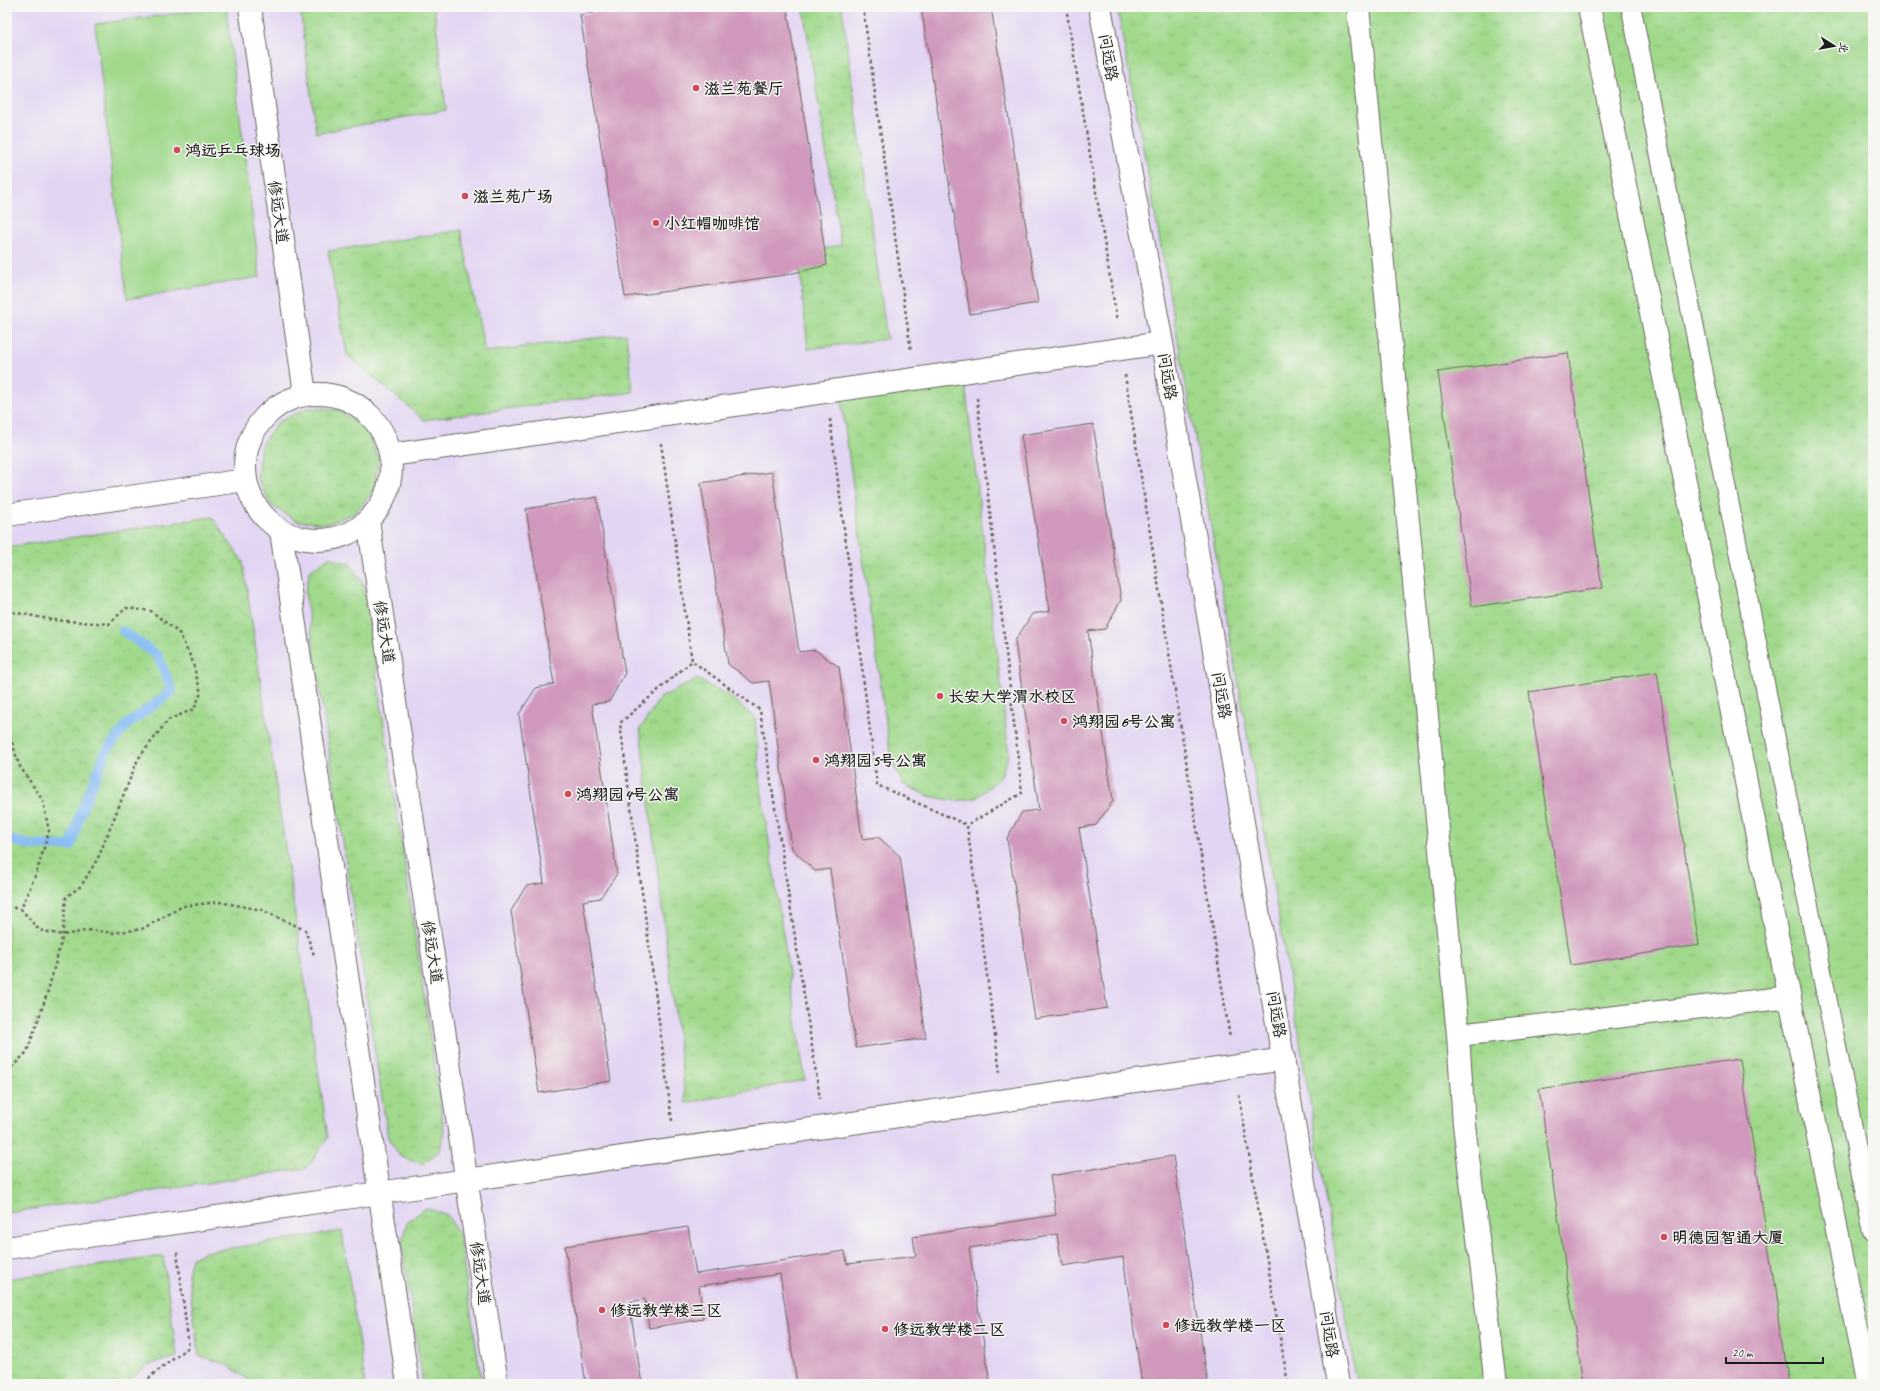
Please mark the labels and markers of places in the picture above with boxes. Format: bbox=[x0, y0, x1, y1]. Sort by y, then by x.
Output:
place label: 滋兰苑餐厅 bbox=[704, 79, 784, 99]
marker: 滋兰苑餐厅 bbox=[691, 83, 701, 93]
place label: 鸿远乒乓球场 bbox=[185, 141, 281, 161]
marker: 鸿远乒乓球场 bbox=[172, 145, 182, 155]
place label: 滋兰苑广场 bbox=[473, 187, 553, 207]
marker: 滋兰苑广场 bbox=[460, 191, 470, 201]
place label: 小红帽咖啡馆 bbox=[664, 214, 760, 234]
marker: 小红帽咖啡馆 bbox=[651, 218, 661, 228]
place label: 长安大学渭水校区 bbox=[948, 687, 1076, 707]
marker: 长安大学渭水校区 bbox=[935, 691, 945, 701]
place label: 鸿翔园6号公寓 bbox=[1072, 712, 1176, 732]
marker: 鸿翔园6号公寓 bbox=[1059, 716, 1069, 726]
place label: 鸿翔园5号公寓 bbox=[824, 751, 927, 771]
marker: 鸿翔园5号公寓 bbox=[811, 755, 821, 765]
place label: 鸿翔园4号公寓 bbox=[576, 785, 679, 805]
marker: 鸿翔园4号公寓 bbox=[563, 789, 573, 799]
place label: 明德园智通大厦 bbox=[1672, 1228, 1784, 1248]
marker: 明德园智通大厦 bbox=[1659, 1232, 1669, 1242]
place label: 修远教学楼三区 bbox=[610, 1301, 722, 1321]
marker: 修远教学楼三区 bbox=[597, 1305, 607, 1315]
place label: 修远教学楼一区 bbox=[1174, 1316, 1286, 1336]
place label: 修远教学楼二区 bbox=[893, 1320, 1005, 1340]
marker: 修远教学楼一区 bbox=[1161, 1320, 1171, 1330]
marker: 修远教学楼二区 bbox=[880, 1324, 890, 1334]

